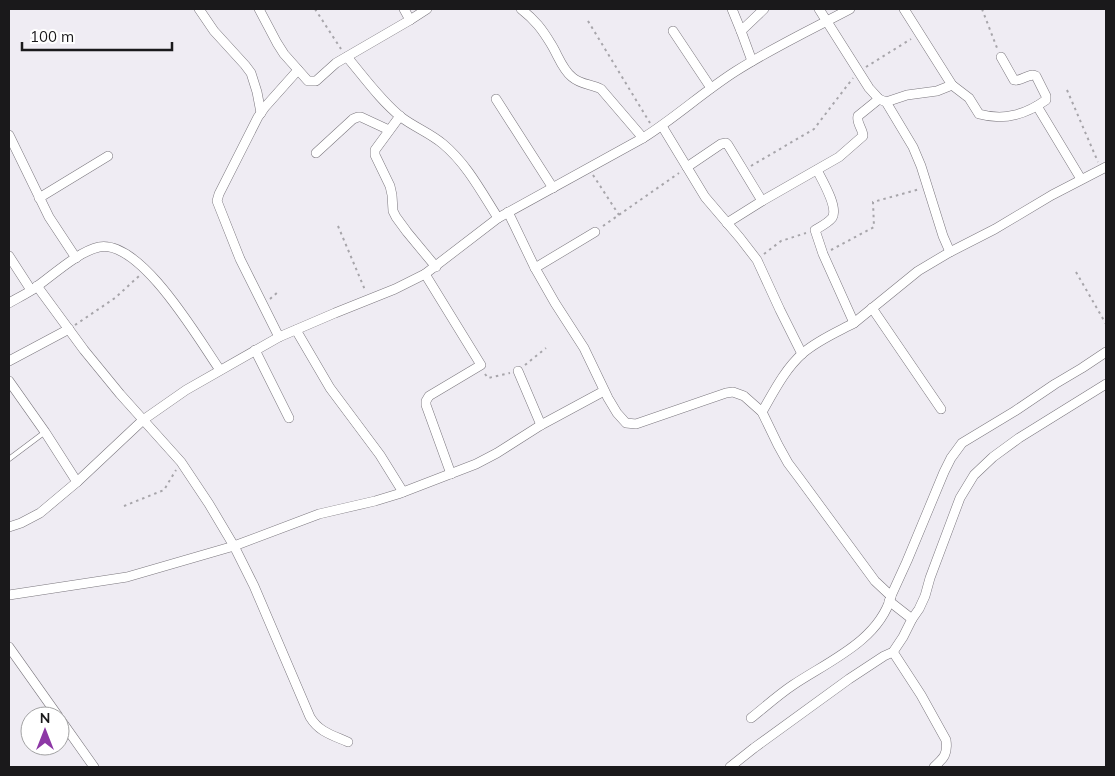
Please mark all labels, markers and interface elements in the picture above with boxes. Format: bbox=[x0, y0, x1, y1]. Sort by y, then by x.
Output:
scale bar bbox=[22, 20, 172, 52]
text: 100 m bbox=[30, 27, 74, 46]
north arrow bbox=[20, 706, 70, 756]
text: N bbox=[40, 709, 50, 727]

